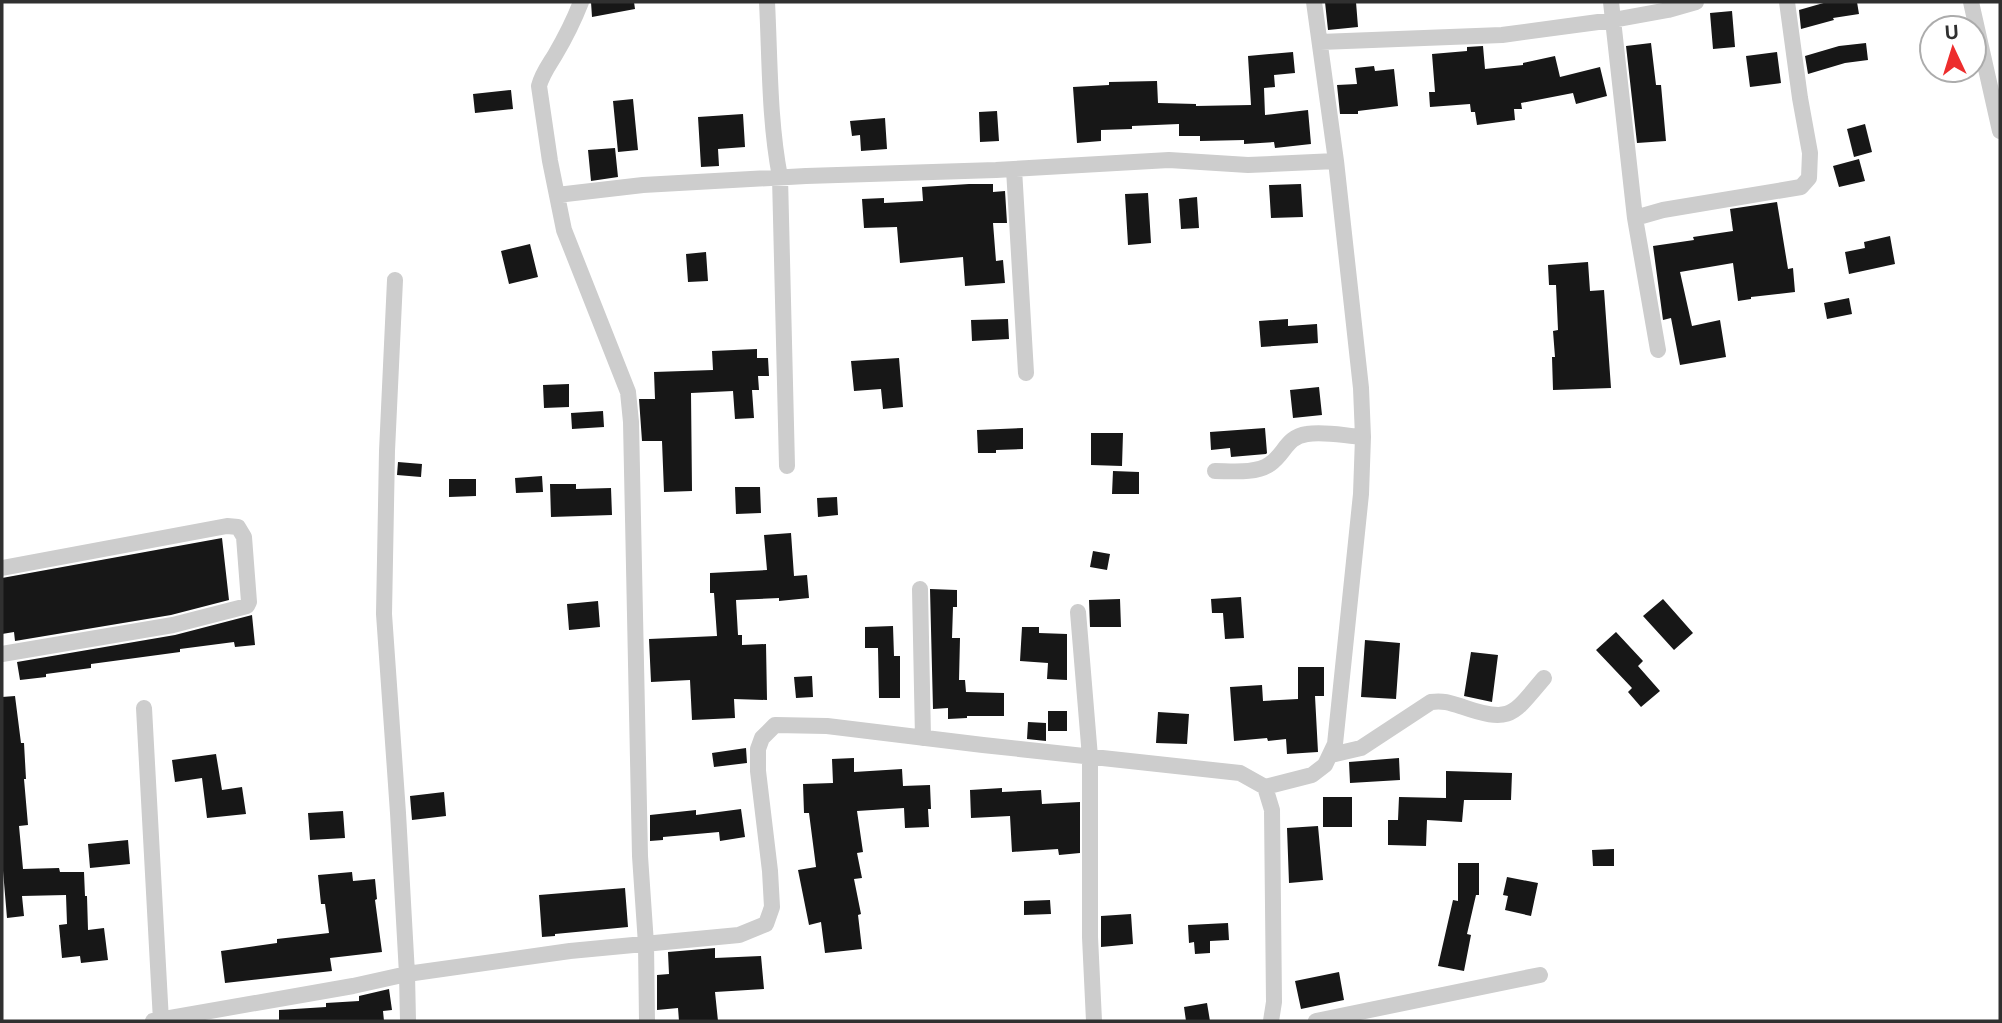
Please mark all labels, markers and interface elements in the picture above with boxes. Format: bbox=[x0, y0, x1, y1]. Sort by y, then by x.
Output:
north arrow bbox=[1918, 14, 1988, 84]
text: U bbox=[1944, 21, 1960, 44]

